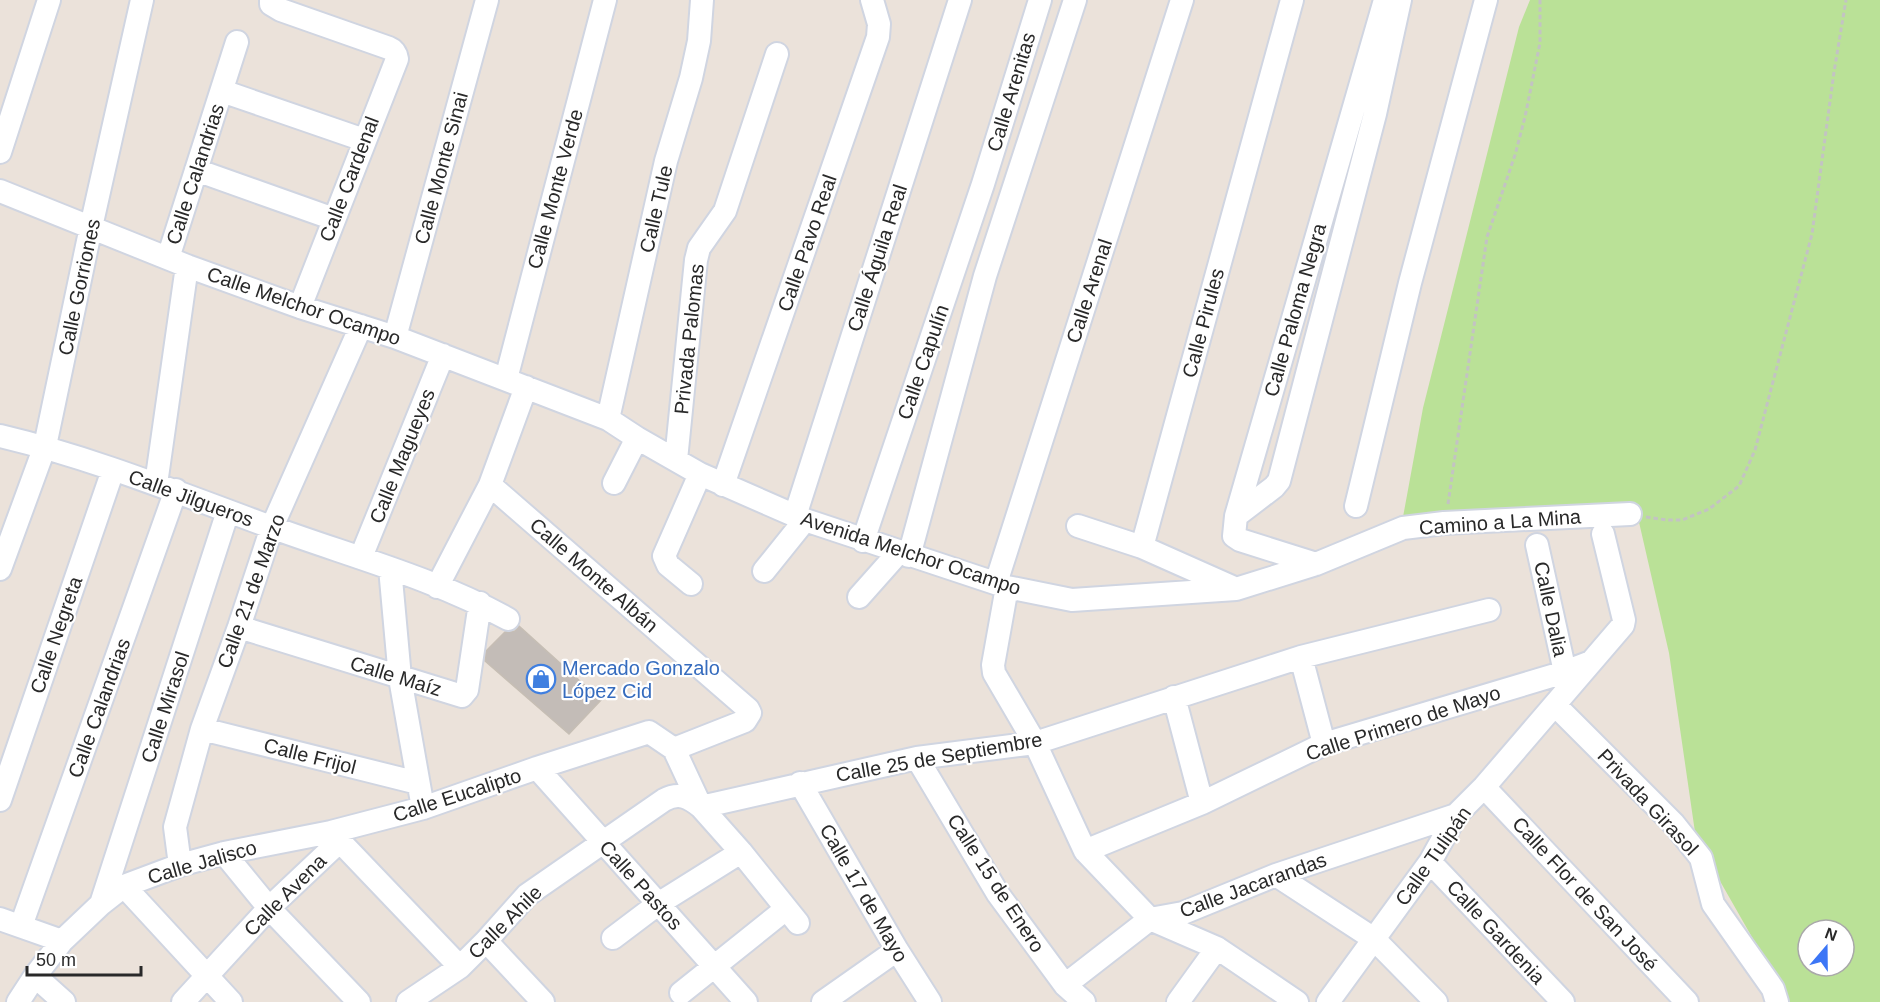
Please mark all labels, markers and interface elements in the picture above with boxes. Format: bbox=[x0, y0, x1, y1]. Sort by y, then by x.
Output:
street label: Calle Arenitas bbox=[982, 30, 1040, 154]
street label: Calle Monte Sinai bbox=[410, 89, 472, 247]
street label: Calle Calandrias bbox=[162, 101, 228, 247]
street label: Calle Monte Verde bbox=[523, 107, 587, 271]
street label: Calle Cardenal bbox=[315, 113, 383, 245]
street label: Calle Tule bbox=[635, 163, 677, 255]
street label: Calle Pavo Real bbox=[773, 172, 841, 314]
street label: Calle Águila Real bbox=[843, 182, 911, 334]
street label: Calle Gorriones bbox=[54, 217, 104, 357]
street label: Calle Paloma Negra bbox=[1260, 220, 1330, 399]
street label: Calle Arenal bbox=[1062, 236, 1116, 346]
street label: Calle Melchor Ocampo bbox=[204, 262, 404, 350]
street label: Privada Palomas bbox=[670, 263, 708, 415]
street label: Calle Pirules bbox=[1178, 266, 1228, 380]
street label: Calle Capulín bbox=[893, 302, 953, 422]
street label: Calle Magueyes bbox=[365, 385, 439, 527]
street label: Calle Jilgueros bbox=[126, 465, 256, 531]
street label: Camino a La Mina bbox=[1418, 505, 1583, 539]
street label: Avenida Melchor Ocampo bbox=[798, 507, 1024, 599]
street label: Calle 21 de Marzo bbox=[213, 511, 289, 671]
street label: Calle Monte Albán bbox=[526, 513, 662, 637]
street label: Calle Dalia bbox=[1530, 559, 1572, 659]
street label: Calle Negreta bbox=[26, 573, 87, 696]
street label: Calle Calandrias bbox=[64, 635, 134, 781]
street label: Calle Mirasol bbox=[137, 649, 193, 765]
street label: Calle Maíz bbox=[348, 652, 444, 700]
place label: Mercado Gonzalo López Cid bbox=[562, 657, 720, 702]
shop icon: Mercado Gonzalo López Cid bbox=[525, 663, 557, 695]
street label: Calle Primero de Mayo bbox=[1303, 681, 1503, 765]
street label: Calle 25 de Septiembre bbox=[834, 728, 1044, 786]
street label: Calle Frijol bbox=[262, 734, 358, 778]
street label: Privada Girasol bbox=[1593, 745, 1703, 859]
street label: Calle Eucalipto bbox=[390, 764, 524, 826]
street label: Calle Tulipán bbox=[1391, 802, 1475, 910]
street label: Calle 15 de Enero bbox=[943, 810, 1049, 956]
street label: Calle Flor de San José bbox=[1508, 813, 1662, 975]
street label: Calle 17 de Mayo bbox=[816, 820, 912, 966]
street label: Calle Jalisco bbox=[145, 836, 259, 888]
street label: Calle Pastos bbox=[595, 836, 687, 934]
street label: Calle Jacarandas bbox=[1177, 848, 1329, 922]
street label: Calle Avena bbox=[240, 849, 331, 940]
street label: Calle Gardenia bbox=[1442, 876, 1550, 989]
street label: Calle Ahile bbox=[464, 881, 546, 963]
north arrow bbox=[1796, 918, 1856, 978]
text: N bbox=[1823, 924, 1839, 944]
scale bar bbox=[27, 939, 141, 977]
text: 50 m bbox=[36, 950, 76, 970]

